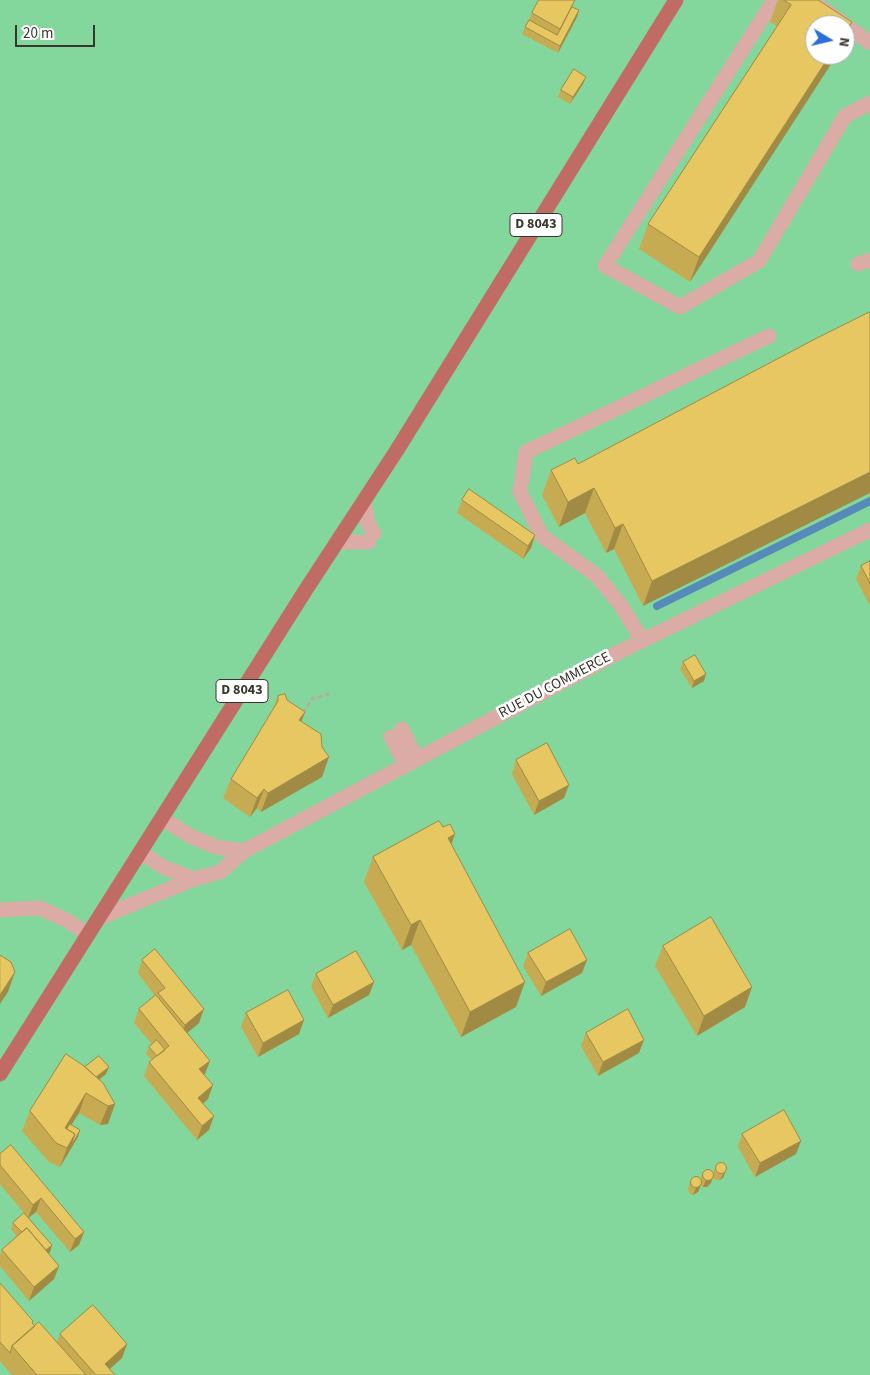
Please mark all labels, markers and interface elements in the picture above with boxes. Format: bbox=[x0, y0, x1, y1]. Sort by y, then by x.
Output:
scale bar bbox=[18, 15, 98, 47]
north arrow bbox=[805, 15, 855, 65]
text: 20 m bbox=[23, 23, 53, 44]
text: N bbox=[833, 36, 854, 48]
road number: D 8043 bbox=[510, 214, 562, 236]
street label: RUE DU COMMERCE bbox=[496, 649, 614, 723]
road number: D 8043 bbox=[216, 679, 268, 702]

